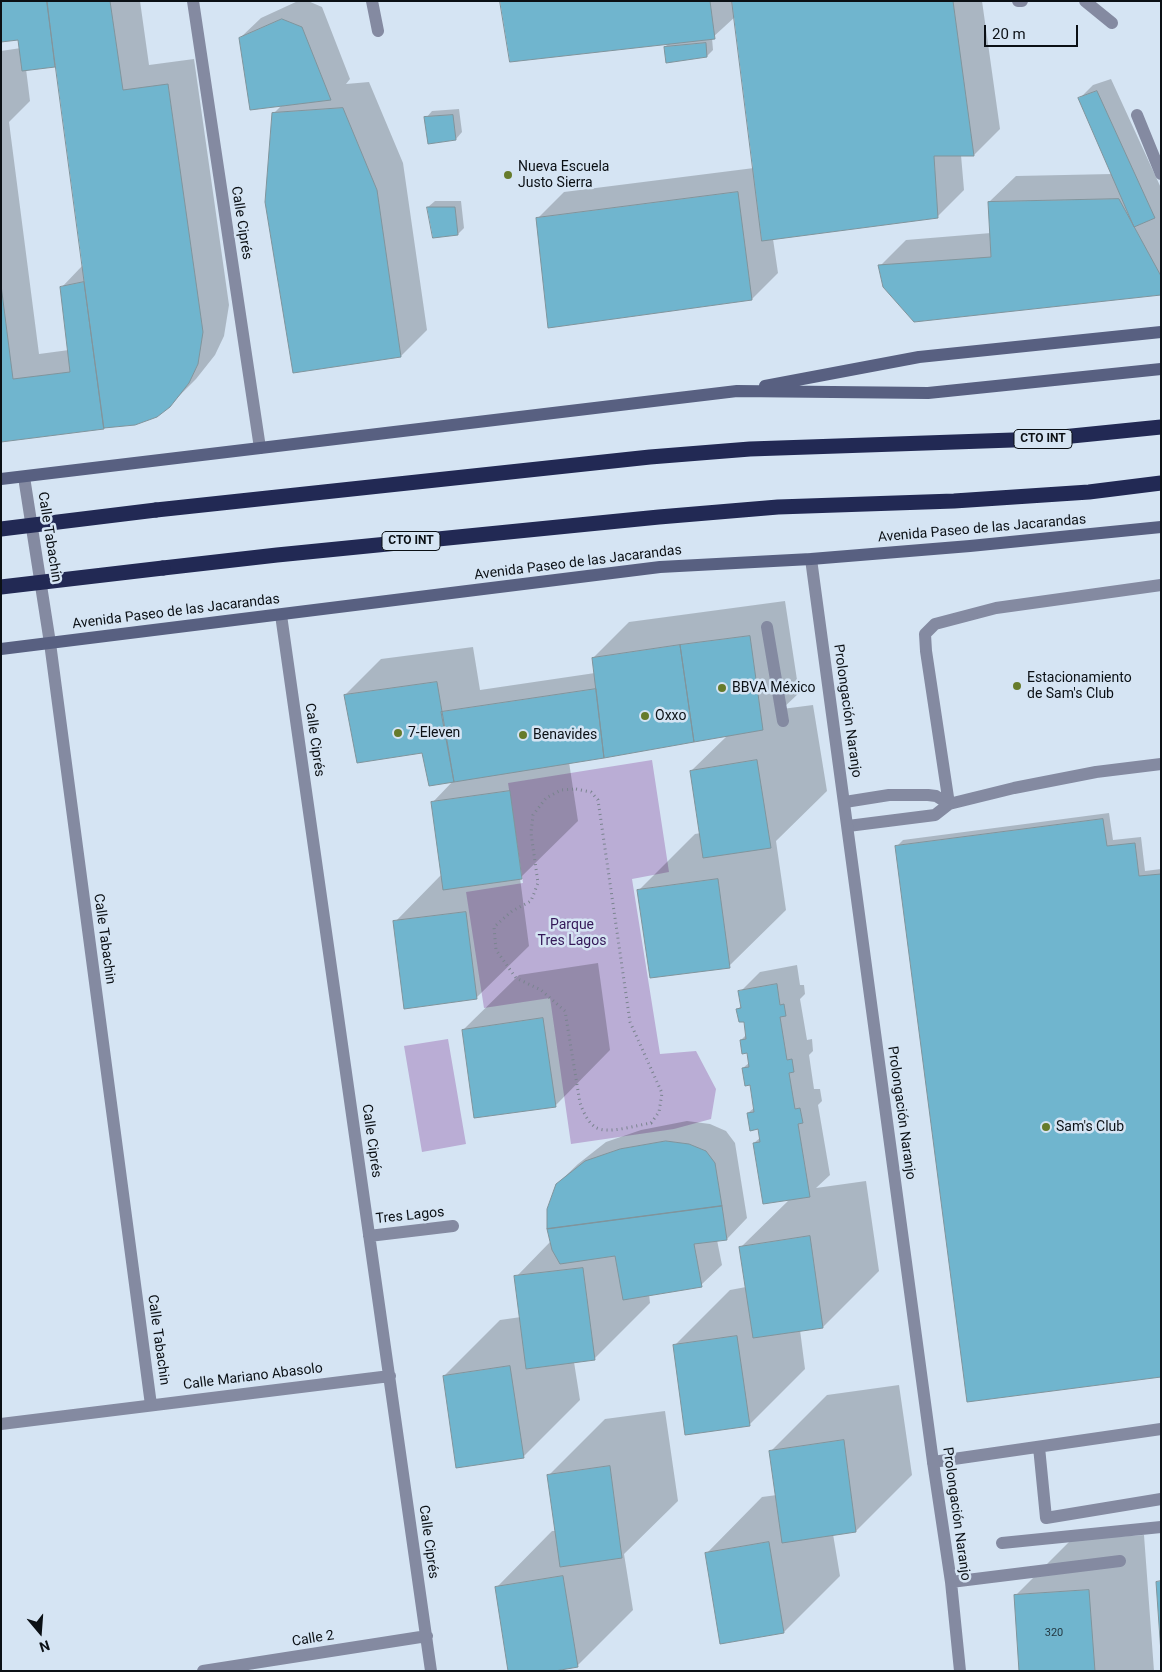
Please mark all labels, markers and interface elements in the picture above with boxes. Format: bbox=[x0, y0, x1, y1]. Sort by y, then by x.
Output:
scale bar bbox=[987, 15, 1081, 47]
text: 20 m bbox=[992, 25, 1026, 43]
place label: Nueva Escuela Justo Sierra bbox=[518, 159, 609, 192]
marker: Nueva Escuela Justo Sierra bbox=[502, 169, 514, 181]
street label: Calle Ciprés bbox=[227, 185, 255, 261]
road number: CTO INT bbox=[1014, 429, 1072, 448]
street label: Calle Tabachin bbox=[34, 491, 64, 583]
street label: Avenida Paseo de las Jacarandas bbox=[877, 512, 1087, 546]
road number: CTO INT bbox=[382, 532, 440, 550]
street label: Avenida Paseo de las Jacarandas bbox=[473, 542, 683, 584]
street label: Avenida Paseo de las Jacarandas bbox=[71, 591, 281, 633]
street label: Prolongación Naranjo bbox=[829, 643, 865, 779]
place label: Estacionamiento de Sam's Club bbox=[1027, 670, 1132, 702]
place label: BBVA México bbox=[732, 680, 816, 696]
marker: Estacionamiento de Sam's Club bbox=[1011, 680, 1023, 692]
marker: BBVA México bbox=[716, 682, 728, 694]
street label: Calle Ciprés bbox=[301, 702, 327, 778]
place label: Oxxo bbox=[655, 708, 686, 724]
marker: Oxxo bbox=[639, 710, 651, 722]
place label: 7-Eleven bbox=[408, 725, 460, 741]
marker: 7-Eleven bbox=[392, 727, 404, 739]
place label: Benavides bbox=[533, 727, 597, 743]
marker: Benavides bbox=[517, 729, 529, 741]
street label: Calle Tabachin bbox=[89, 893, 119, 985]
park label: Parque Tres Lagos bbox=[538, 917, 606, 950]
street label: Prolongación Naranjo bbox=[883, 1045, 919, 1181]
street label: Calle Ciprés bbox=[358, 1103, 384, 1179]
place label: Sam's Club bbox=[1056, 1119, 1124, 1135]
marker: Sam's Club bbox=[1040, 1121, 1052, 1133]
street label: Tres Lagos bbox=[375, 1204, 445, 1228]
street label: Calle Tabachin bbox=[143, 1294, 173, 1386]
street label: Calle Mariano Abasolo bbox=[182, 1360, 324, 1394]
street label: Prolongación Naranjo bbox=[938, 1446, 974, 1582]
street label: Calle Ciprés bbox=[415, 1504, 441, 1580]
north arrow bbox=[15, 1607, 65, 1657]
house number: 320 bbox=[1045, 1626, 1063, 1640]
street label: Calle 2 bbox=[291, 1627, 335, 1651]
text: N bbox=[37, 1637, 52, 1655]

